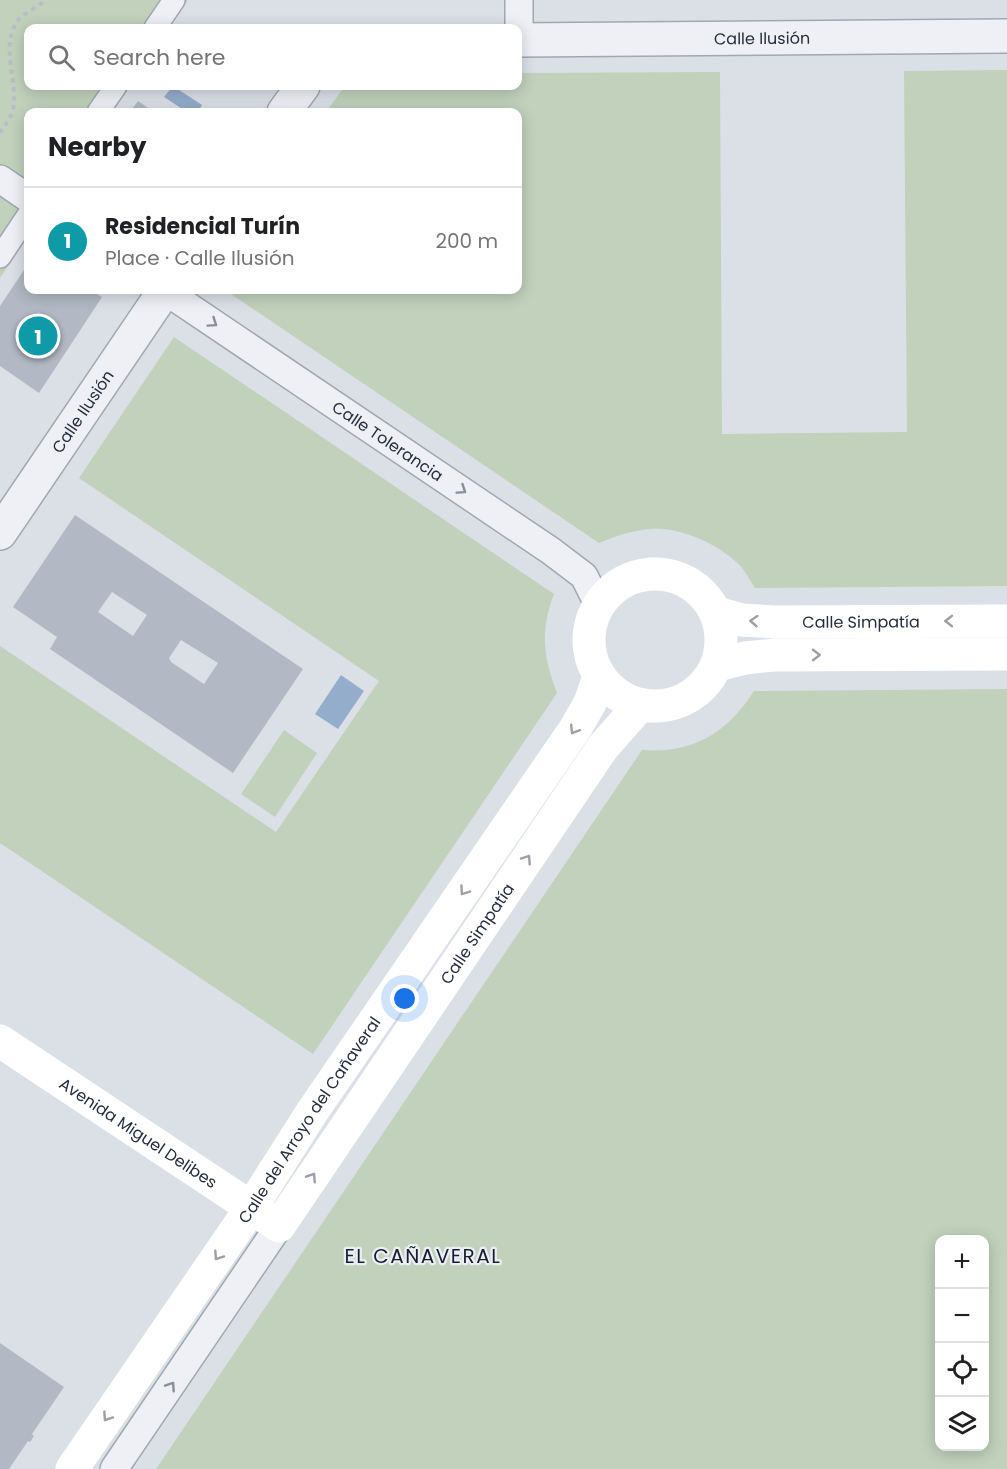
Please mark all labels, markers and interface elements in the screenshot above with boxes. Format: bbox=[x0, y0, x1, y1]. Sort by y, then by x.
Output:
search box bbox=[24, 24, 522, 90]
street label: Calle Ilusión bbox=[714, 27, 810, 50]
icon: search bbox=[45, 41, 78, 74]
text: Search here bbox=[93, 42, 226, 73]
text: Nearby bbox=[48, 129, 146, 165]
text: Residencial Turín bbox=[105, 211, 300, 242]
text: 1 bbox=[64, 227, 71, 255]
text: 200 m bbox=[435, 227, 498, 255]
text: Place · Calle Ilusión bbox=[105, 244, 295, 272]
pin: 1 bbox=[18, 314, 57, 358]
one-way arrow bbox=[207, 315, 218, 326]
street label: Calle Ilusión bbox=[46, 365, 120, 458]
street label: Calle Tolerancia bbox=[327, 396, 448, 487]
one-way arrow bbox=[456, 483, 466, 495]
street label: Calle Simpatía bbox=[802, 610, 920, 634]
one-way arrow bbox=[749, 614, 758, 627]
one-way arrow bbox=[944, 615, 953, 627]
one-way arrow bbox=[812, 649, 821, 661]
one-way arrow bbox=[570, 724, 582, 734]
one-way arrow bbox=[520, 855, 531, 866]
street label: Calle Simpatía bbox=[435, 879, 520, 989]
one-way arrow bbox=[460, 884, 471, 895]
your location bbox=[390, 984, 419, 1013]
street label: Calle del Arroyo del Cañaveral bbox=[233, 1012, 386, 1228]
street label: Avenida Miguel Delibes bbox=[55, 1072, 222, 1194]
one-way arrow bbox=[304, 1173, 315, 1184]
map controls bbox=[935, 1235, 989, 1451]
button: + bbox=[935, 1235, 989, 1289]
district label: EL CAÑAVERAL bbox=[345, 1242, 501, 1270]
one-way arrow bbox=[214, 1249, 225, 1260]
button: − bbox=[935, 1289, 989, 1343]
button: locate bbox=[935, 1343, 989, 1397]
one-way arrow bbox=[164, 1381, 175, 1392]
button: layers bbox=[935, 1397, 989, 1451]
one-way arrow bbox=[103, 1410, 114, 1421]

